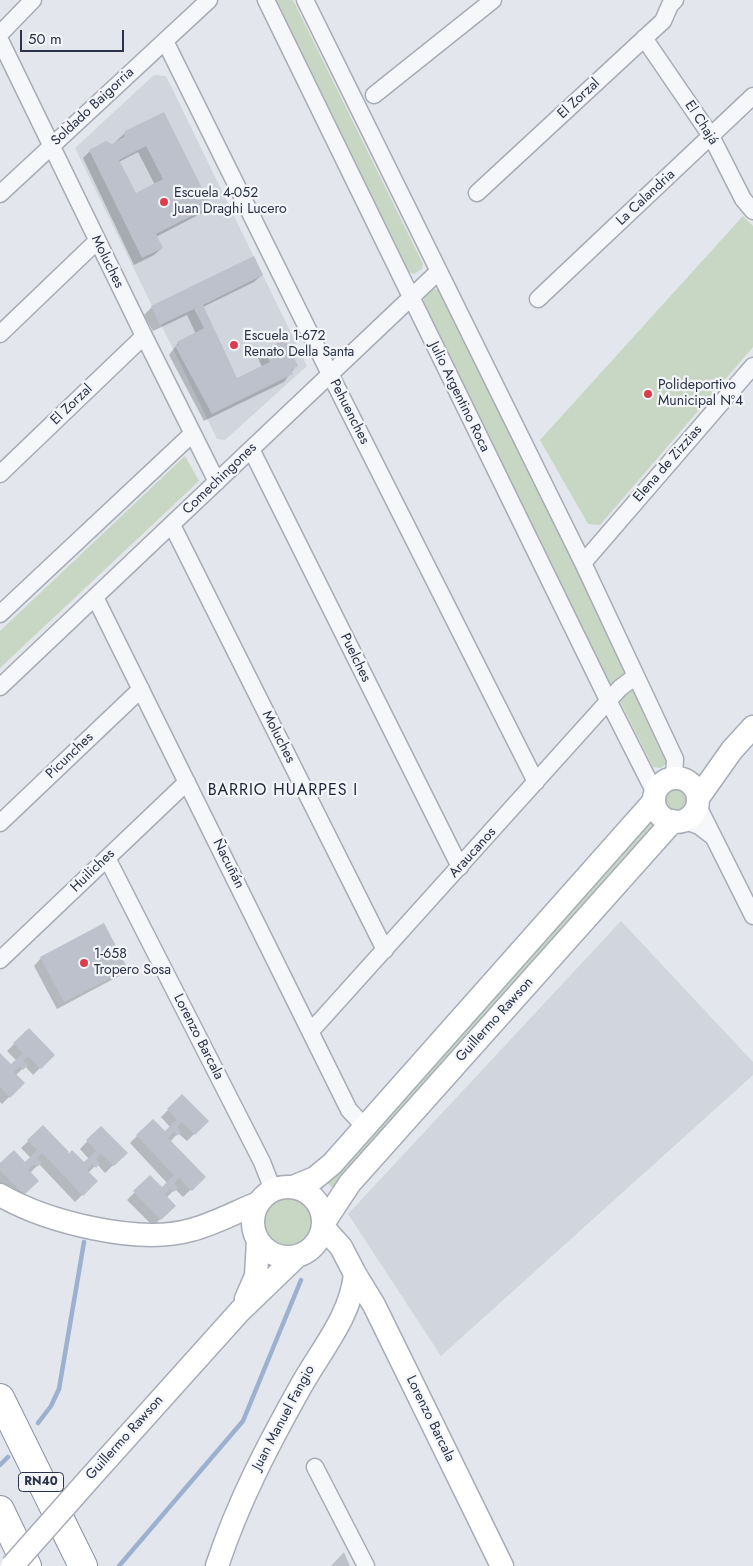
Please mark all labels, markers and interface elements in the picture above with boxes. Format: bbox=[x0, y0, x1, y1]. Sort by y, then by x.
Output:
scale bar bbox=[22, 20, 126, 52]
text: 50 m bbox=[28, 28, 62, 50]
street label: Soldado Baigorria bbox=[48, 64, 138, 150]
street label: El Zorzal bbox=[554, 75, 604, 123]
street label: El Chajá bbox=[681, 98, 721, 148]
street label: La Calandria bbox=[613, 167, 679, 229]
place label: Escuela 4-052 Juan Draghi Lucero bbox=[174, 186, 287, 218]
marker: Escuela 4-052 Juan Draghi Lucero bbox=[158, 196, 170, 208]
street label: Moluches bbox=[87, 233, 127, 291]
place label: Escuela 1-672 Renato Della Santa bbox=[244, 329, 354, 362]
marker: Escuela 1-672 Renato Della Santa bbox=[228, 339, 240, 351]
street label: Julio Argentino Roca bbox=[425, 339, 493, 455]
street label: Pehuenches bbox=[325, 377, 373, 447]
place label: Polideportivo Municipal Nº4 bbox=[658, 378, 743, 411]
street label: El Zorzal bbox=[48, 381, 96, 429]
marker: Polideportivo Municipal Nº4 bbox=[642, 388, 654, 400]
street label: Elena de Zizzias bbox=[630, 422, 706, 506]
street label: Comechingones bbox=[180, 440, 260, 518]
street label: Puelches bbox=[336, 631, 374, 685]
street label: Moluches bbox=[258, 708, 298, 766]
street label: Picunches bbox=[43, 729, 97, 783]
district label: BARRIO HUARPES I bbox=[206, 781, 360, 801]
street label: Araucanos bbox=[446, 824, 500, 882]
street label: Ñacuñán bbox=[208, 837, 248, 891]
street label: Huiliches bbox=[67, 846, 119, 896]
place label: 1-658 Tropero Sosa bbox=[94, 947, 171, 980]
marker: 1-658 Tropero Sosa bbox=[78, 957, 90, 969]
street label: Guillermo Rawson bbox=[453, 974, 537, 1066]
street label: Lorenzo Barcala bbox=[169, 991, 227, 1083]
street label: Juan Manuel Fangio bbox=[249, 1363, 319, 1473]
street label: Lorenzo Barcala bbox=[402, 1373, 458, 1465]
street label: Guillermo Rawson bbox=[83, 1392, 167, 1484]
road number: RN40 bbox=[18, 1472, 64, 1491]

